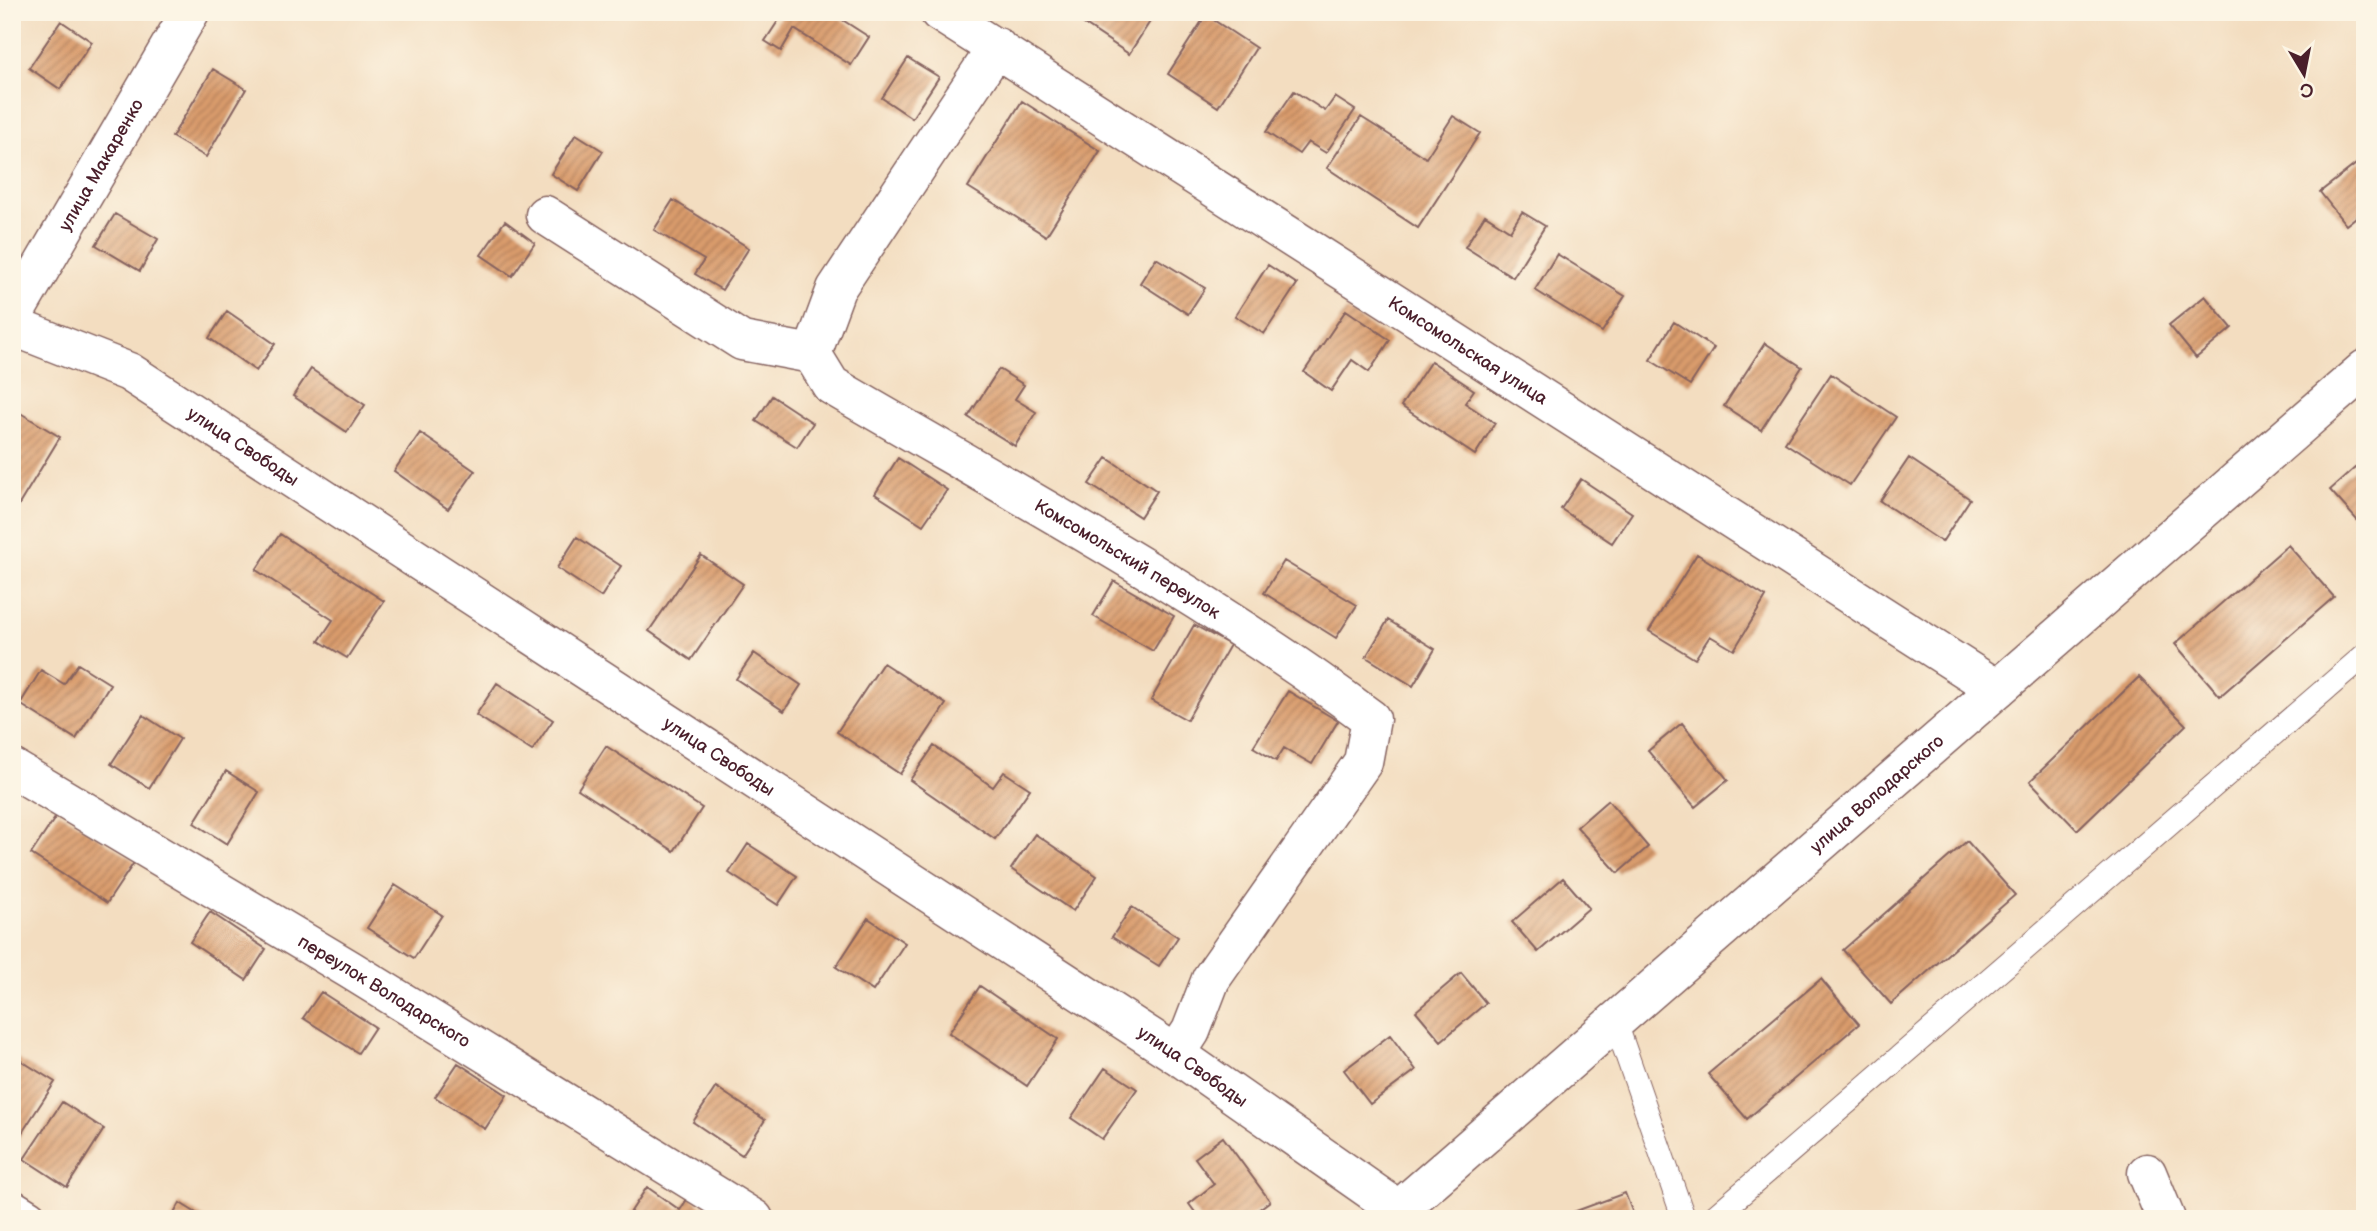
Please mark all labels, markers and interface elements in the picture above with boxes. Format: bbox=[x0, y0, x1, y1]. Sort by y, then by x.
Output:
north arrow bbox=[2268, 38, 2338, 108]
text: С bbox=[2298, 77, 2315, 102]
street label: улица Макаренко bbox=[55, 95, 148, 235]
street label: Комсомольская улица bbox=[1384, 292, 1552, 410]
street label: улица Свободы bbox=[183, 403, 302, 491]
street label: Комсомольский переулок bbox=[1031, 495, 1224, 624]
street label: улица Свободы bbox=[659, 713, 778, 801]
street label: улица Володарского bbox=[1806, 730, 1948, 858]
street label: переулок Володарского bbox=[294, 931, 474, 1052]
street label: улица Свободы bbox=[1134, 1022, 1251, 1112]

